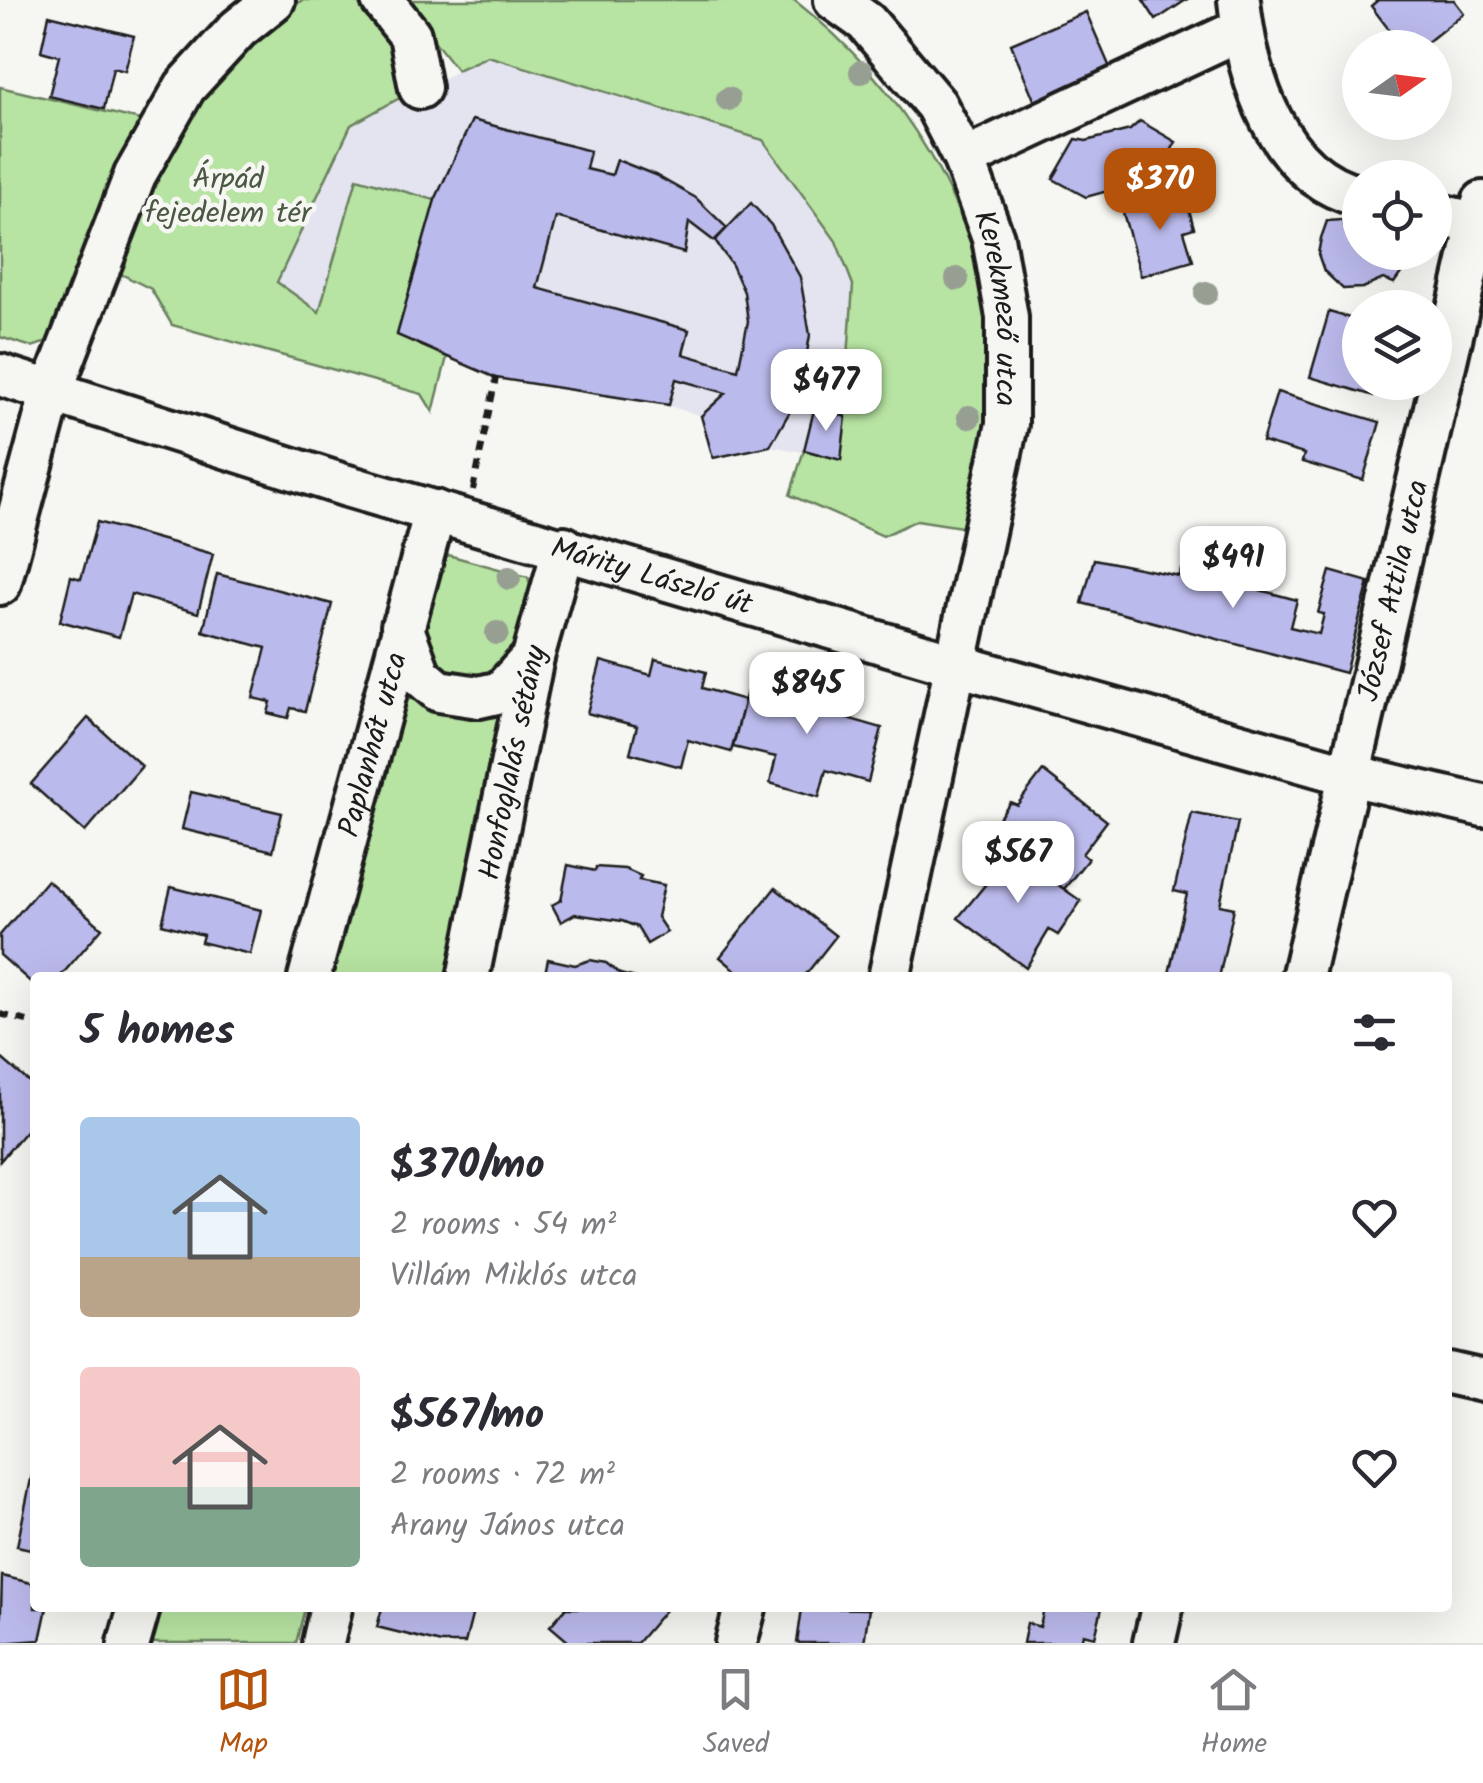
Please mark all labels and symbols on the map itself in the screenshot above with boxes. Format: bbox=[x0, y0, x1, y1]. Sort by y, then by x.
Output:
north arrow bbox=[1342, 30, 1452, 140]
pin: $370 bbox=[1101, 148, 1219, 233]
park label: Árpád fejedelem tér bbox=[145, 156, 313, 238]
street label: Kerekmező utca bbox=[959, 203, 1029, 406]
pin: $477 bbox=[767, 349, 885, 434]
street label: József Attila utca bbox=[1345, 475, 1443, 706]
street label: Márity László út bbox=[545, 525, 758, 630]
pin: $491 bbox=[1174, 526, 1292, 611]
street label: Honfoglalás sétány bbox=[466, 639, 561, 884]
street label: Paplanhát utca bbox=[326, 647, 422, 843]
pin: $845 bbox=[748, 652, 866, 737]
pin: $567 bbox=[959, 821, 1077, 906]

